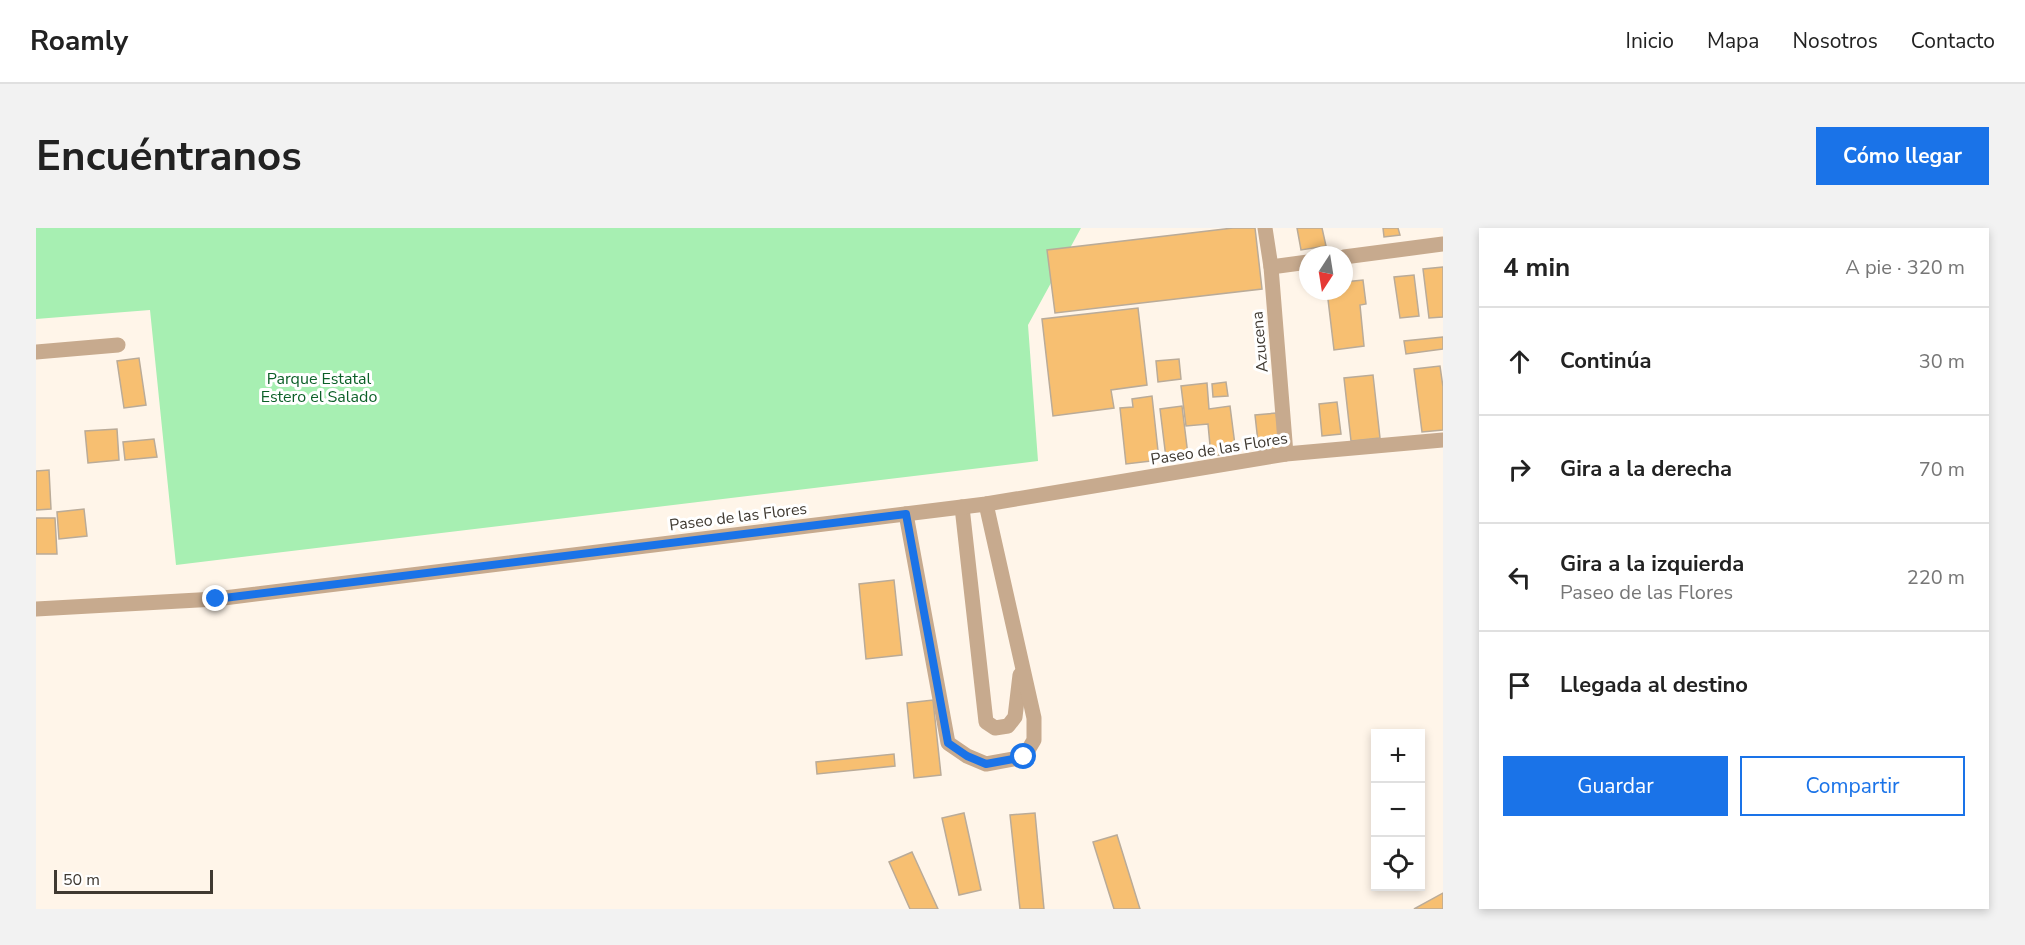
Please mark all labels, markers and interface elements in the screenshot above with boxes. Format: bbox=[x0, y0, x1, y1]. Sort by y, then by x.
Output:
text: Roamly bbox=[30, 22, 128, 60]
text: Inicio bbox=[1626, 27, 1674, 55]
text: Mapa bbox=[1707, 27, 1759, 55]
text: Nosotros bbox=[1792, 27, 1878, 55]
text: Contacto bbox=[1911, 27, 1995, 55]
button: Cómo llegar bbox=[1816, 127, 1989, 185]
text: Encuéntranos bbox=[36, 128, 302, 185]
north arrow bbox=[1299, 246, 1353, 300]
text: 4 min bbox=[1503, 250, 1570, 285]
text: A pie · 320 m bbox=[1845, 254, 1965, 281]
street label: Azucena bbox=[1246, 310, 1274, 373]
icon: ahead bbox=[1503, 345, 1536, 378]
text: Continúa bbox=[1560, 346, 1651, 376]
text: 30 m bbox=[1919, 348, 1965, 375]
park label: Parque Estatal Estero el Salado bbox=[261, 368, 377, 408]
street label: Paseo de las Flores bbox=[1149, 427, 1289, 471]
icon: right bbox=[1503, 453, 1536, 486]
text: Gira a la derecha bbox=[1560, 454, 1732, 484]
text: 70 m bbox=[1919, 456, 1965, 483]
street label: Paseo de las Flores bbox=[668, 498, 808, 536]
text: Gira a la izquierda bbox=[1560, 549, 1744, 579]
icon: left bbox=[1503, 561, 1536, 594]
text: 220 m bbox=[1907, 564, 1965, 591]
text: Paseo de las Flores bbox=[1560, 579, 1733, 606]
route end bbox=[202, 585, 228, 611]
icon: arrive bbox=[1503, 669, 1536, 702]
text: Llegada al destino bbox=[1560, 670, 1748, 700]
map controls bbox=[1371, 729, 1425, 891]
button: + bbox=[1371, 729, 1425, 783]
route start bbox=[1010, 743, 1036, 769]
button: Guardar bbox=[1503, 756, 1728, 816]
button: Compartir bbox=[1740, 756, 1965, 816]
button: − bbox=[1371, 783, 1425, 837]
button: locate bbox=[1371, 837, 1425, 891]
scale bar bbox=[54, 867, 213, 894]
text: 50 m bbox=[63, 869, 100, 891]

